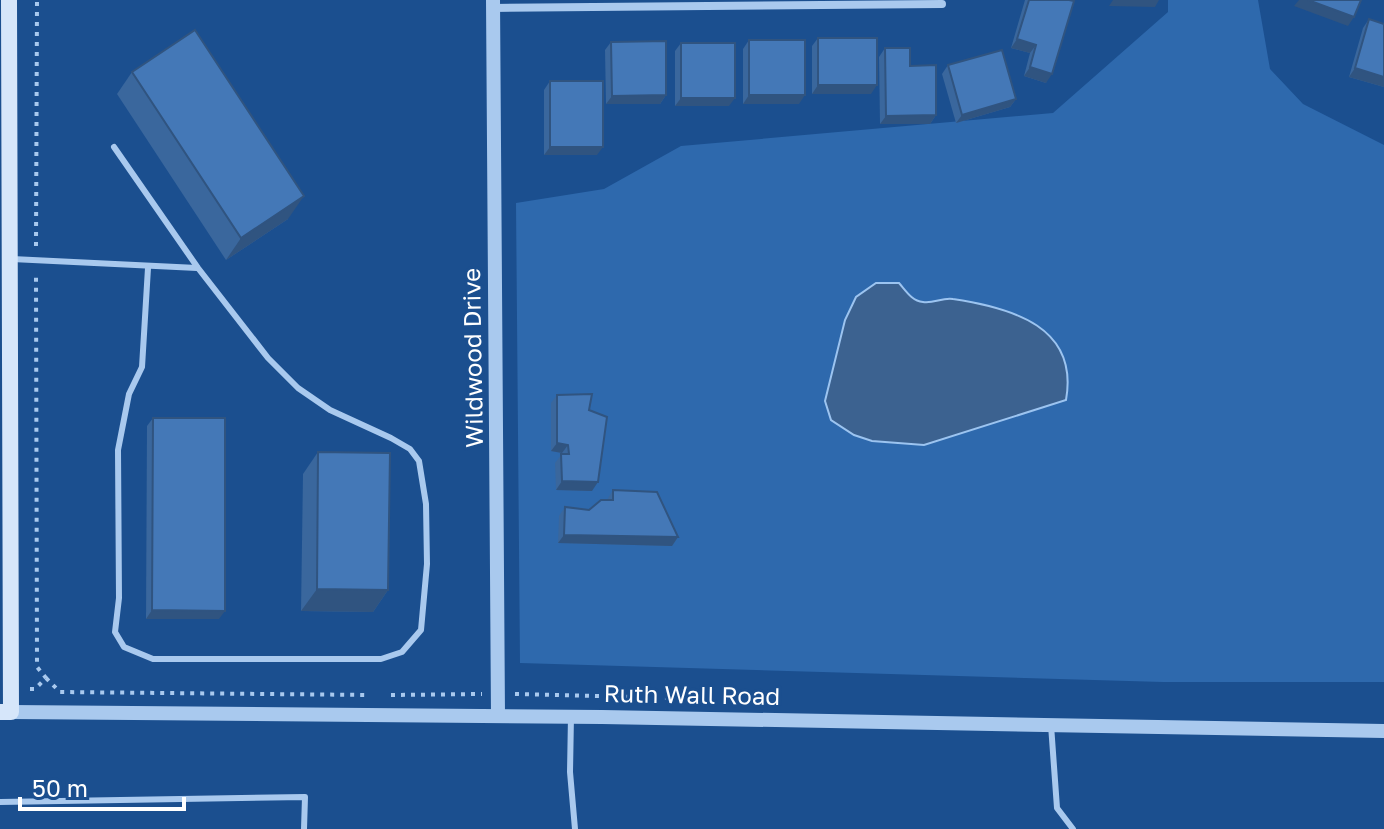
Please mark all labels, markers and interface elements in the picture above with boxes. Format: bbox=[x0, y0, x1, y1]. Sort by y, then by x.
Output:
street label: Wildwood Drive bbox=[456, 268, 488, 448]
street label: Ruth Wall Road bbox=[603, 678, 781, 710]
scale bar bbox=[20, 761, 184, 811]
text: 50 m bbox=[32, 773, 88, 802]

